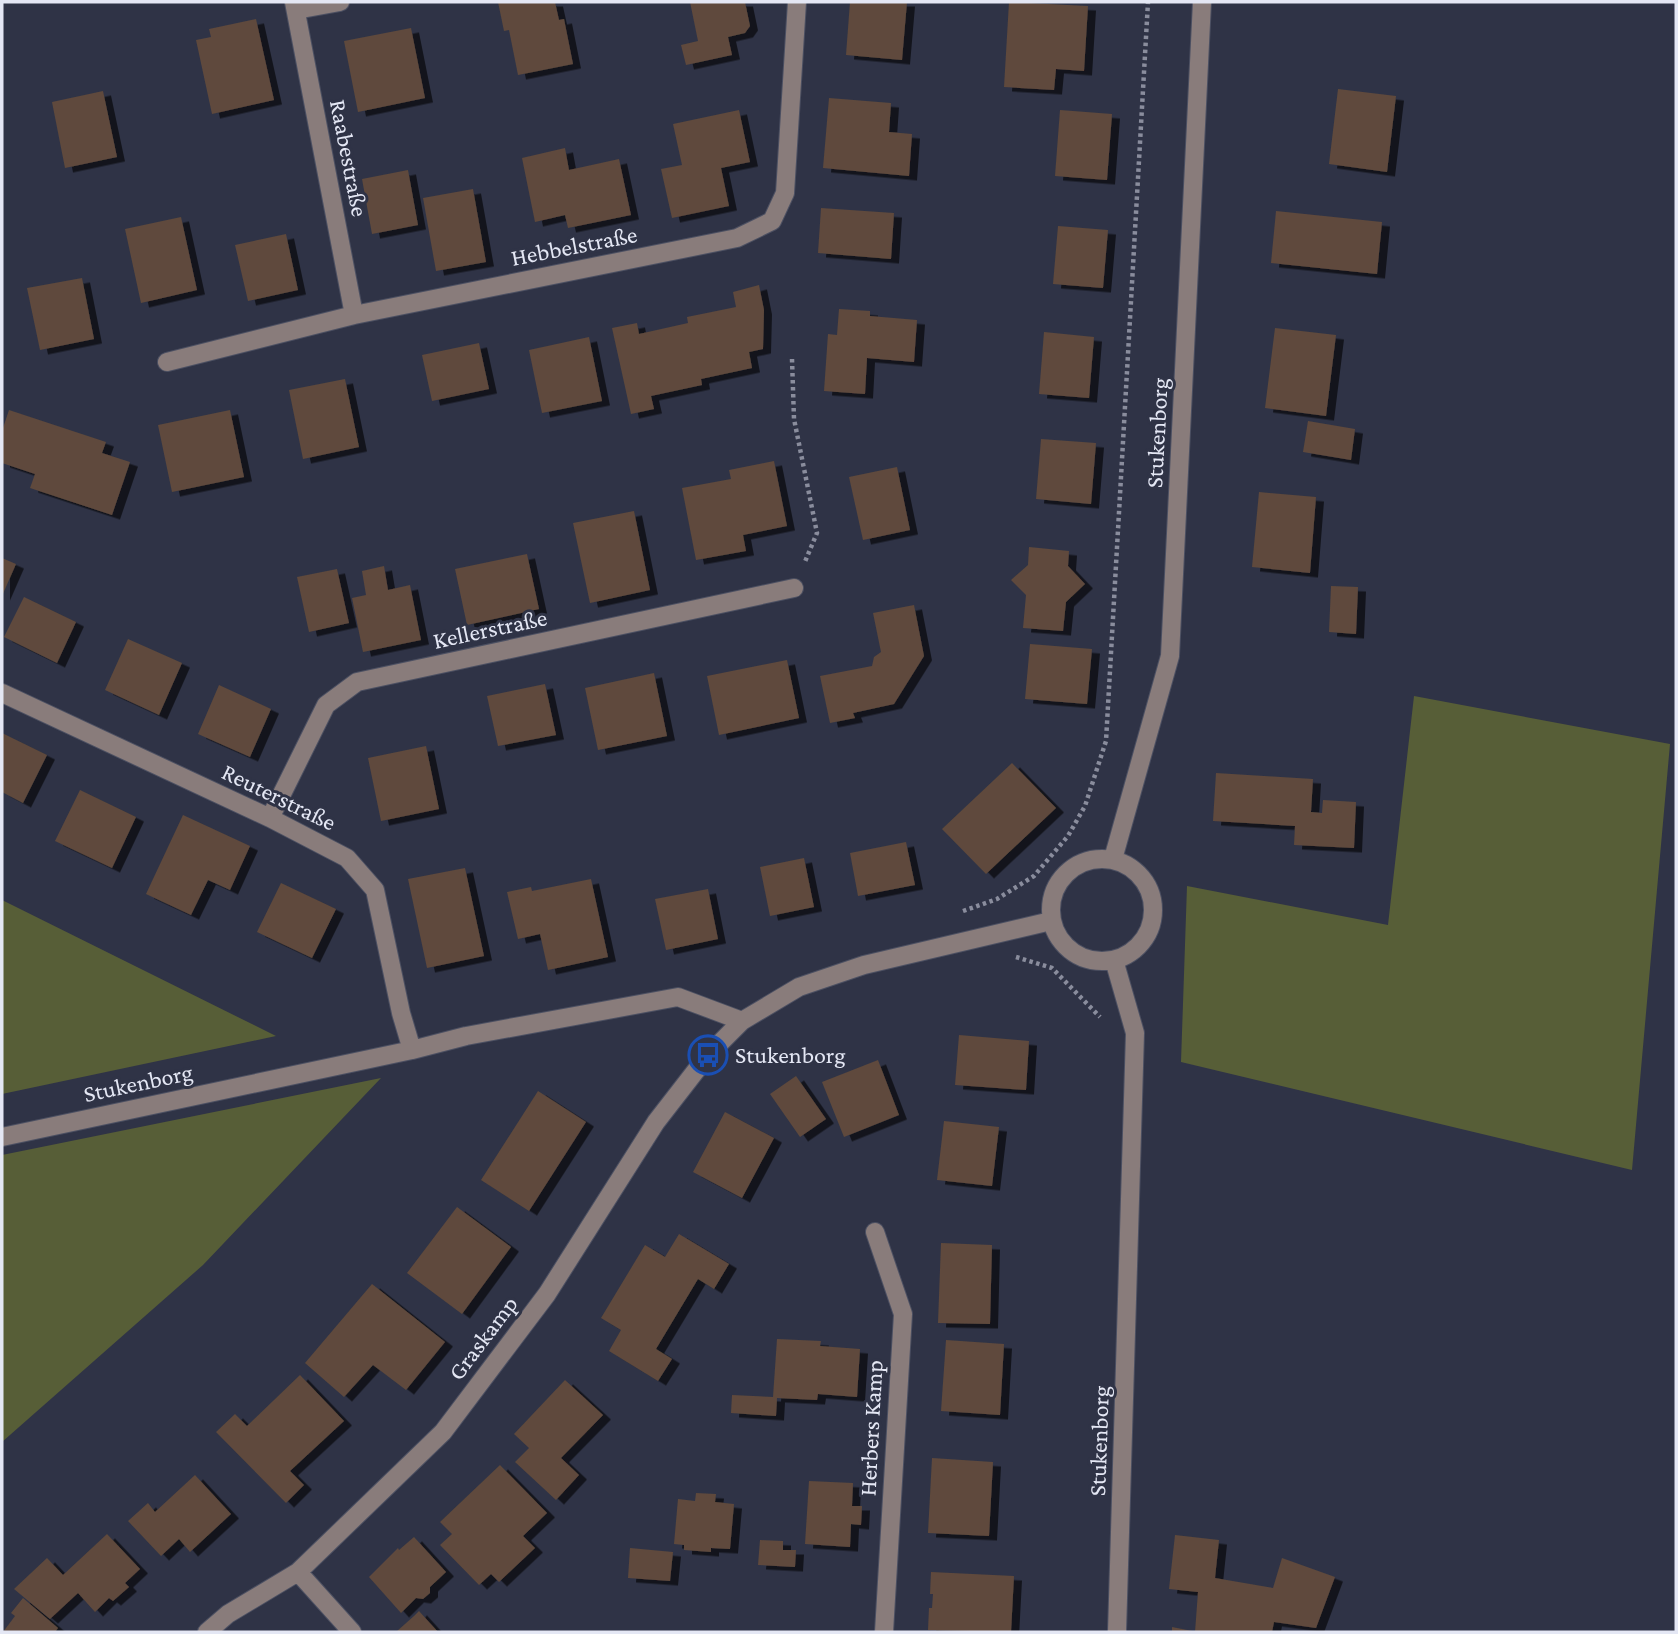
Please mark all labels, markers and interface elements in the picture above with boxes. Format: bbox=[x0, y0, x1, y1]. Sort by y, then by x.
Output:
street label: Raabestraße bbox=[325, 97, 374, 219]
street label: Hebbelstraße bbox=[508, 220, 639, 271]
street label: Stukenborg bbox=[1140, 377, 1173, 489]
street label: Kellerstraße bbox=[430, 603, 549, 654]
street label: Reuterstraße bbox=[218, 757, 341, 836]
bus stop icon: Stukenborg bbox=[687, 1034, 729, 1076]
place label: Stukenborg bbox=[735, 1041, 846, 1068]
street label: Stukenborg bbox=[81, 1058, 195, 1107]
street label: Graskamp bbox=[442, 1290, 523, 1385]
street label: Herbers Kamp bbox=[853, 1359, 888, 1497]
street label: Stukenborg bbox=[1083, 1385, 1114, 1497]

